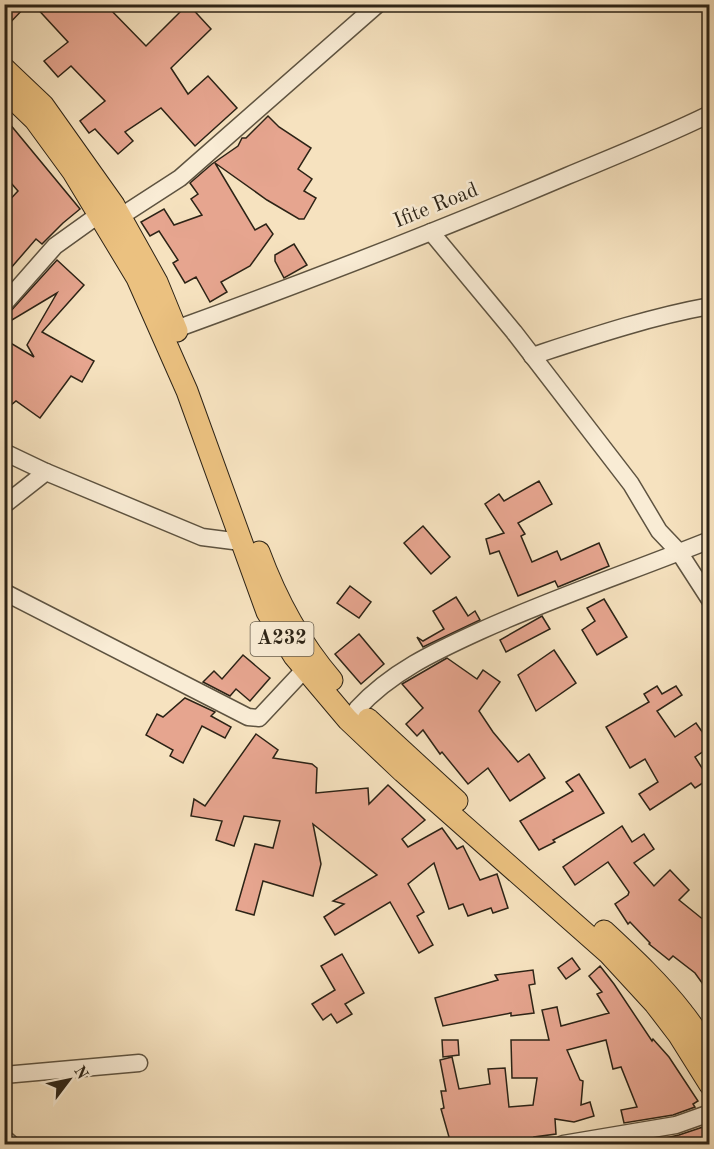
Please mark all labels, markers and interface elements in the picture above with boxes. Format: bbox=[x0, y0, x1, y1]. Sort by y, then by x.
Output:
street label: Ifite Road bbox=[391, 180, 481, 232]
road number: A232 bbox=[250, 622, 314, 656]
north arrow bbox=[39, 1050, 99, 1110]
text: N bbox=[70, 1064, 90, 1083]

